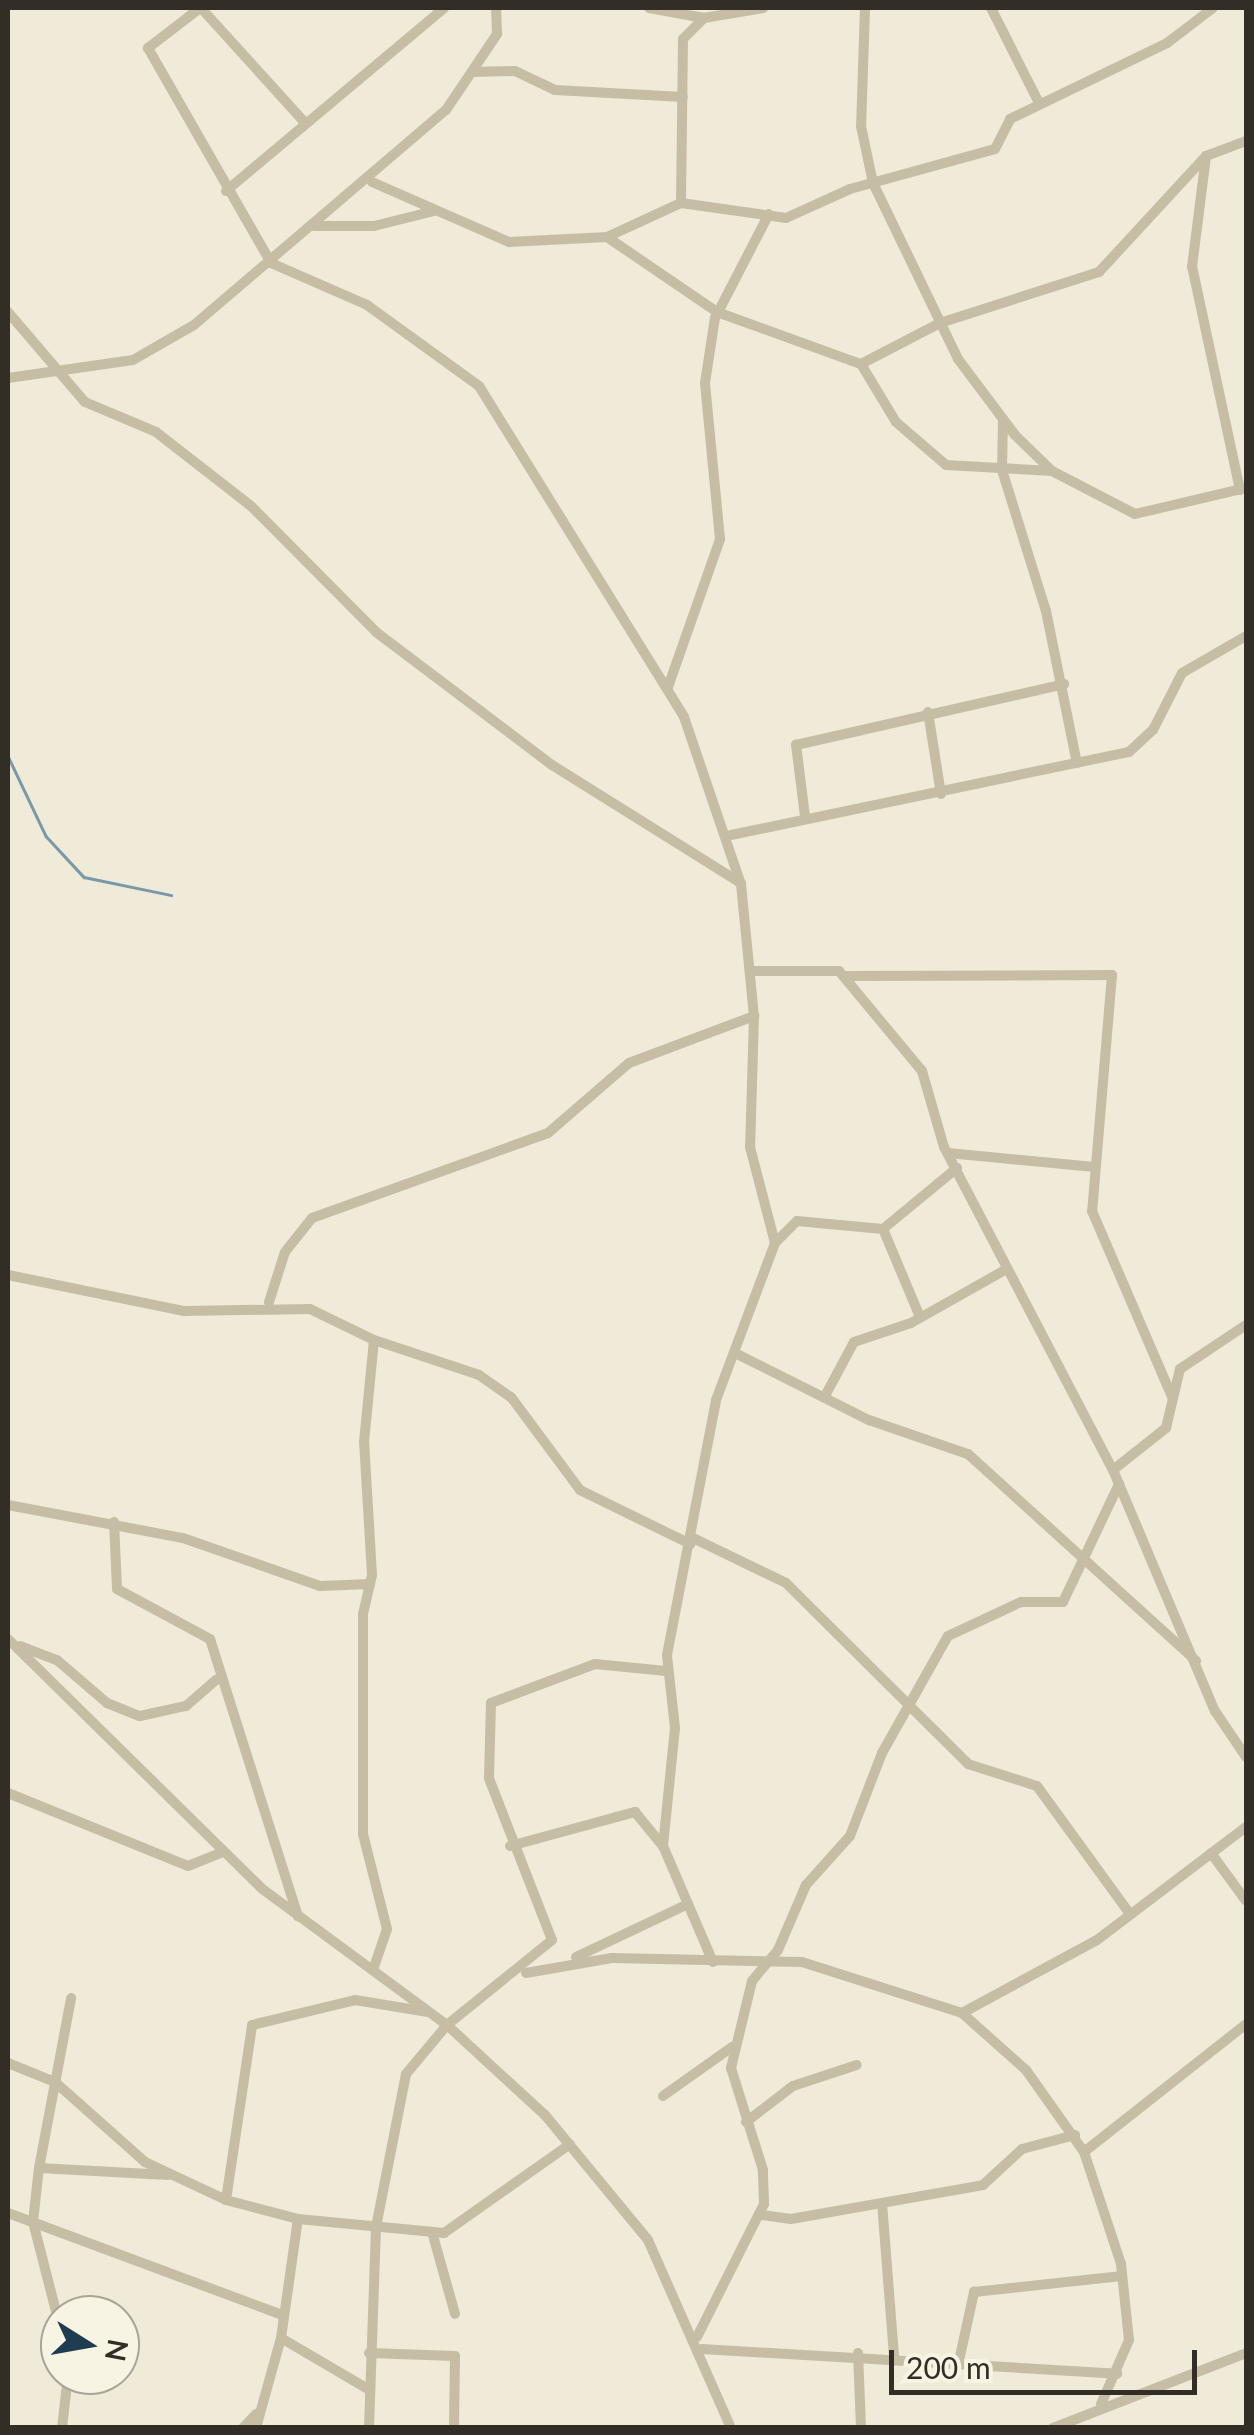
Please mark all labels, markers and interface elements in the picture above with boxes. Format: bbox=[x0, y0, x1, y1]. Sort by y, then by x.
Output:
north arrow bbox=[40, 2295, 140, 2395]
scale bar bbox=[894, 2330, 1202, 2392]
text: N bbox=[99, 2337, 136, 2364]
text: 200 m bbox=[906, 2349, 991, 2385]

